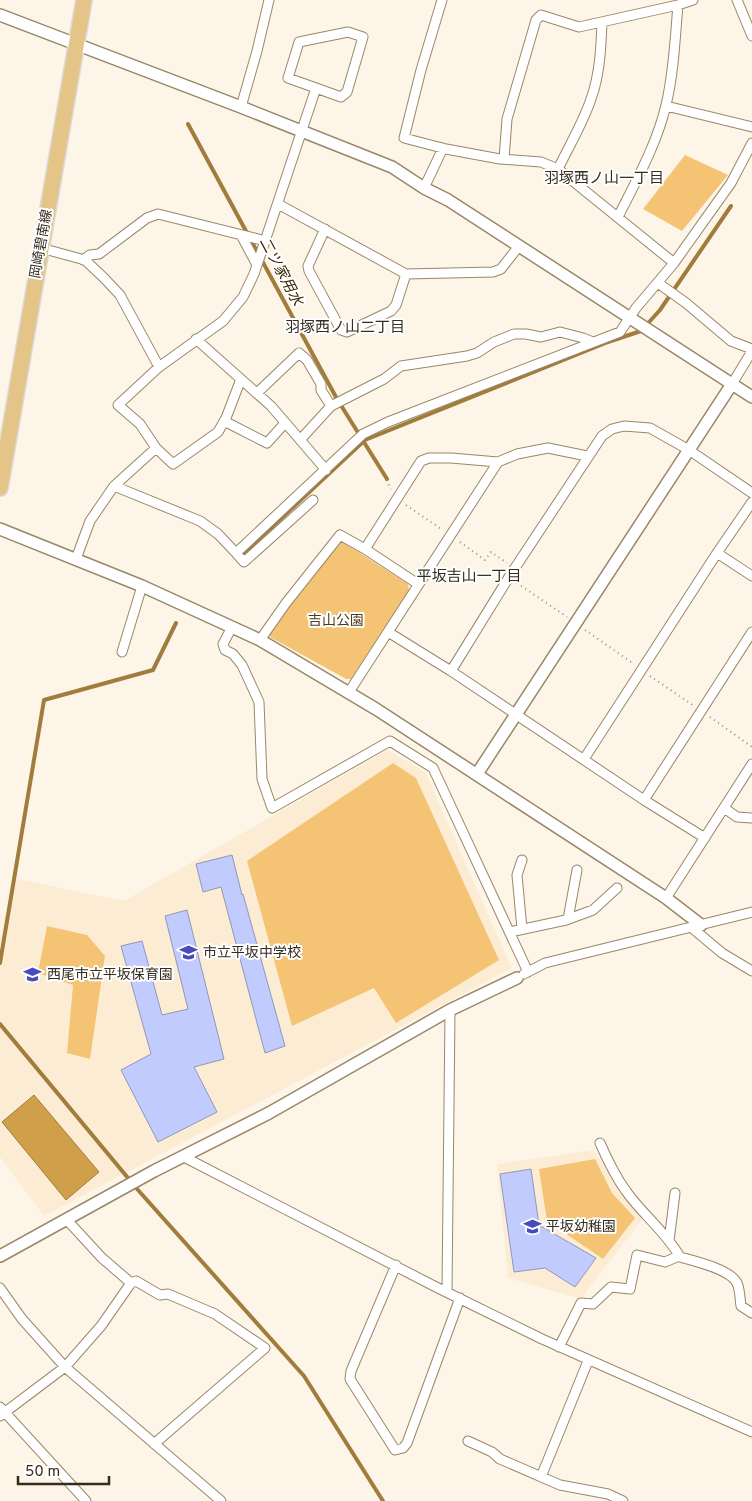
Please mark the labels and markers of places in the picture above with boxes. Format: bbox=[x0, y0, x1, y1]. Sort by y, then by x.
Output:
school or university icon: 市立平坂中学校 bbox=[179, 943, 199, 963]
place label: 市立平坂中学校 bbox=[203, 945, 301, 962]
school or university icon: 西尾市立平坂保育園 bbox=[23, 965, 43, 985]
place label: 西尾市立平坂保育園 bbox=[47, 967, 173, 984]
school or university icon: 平坂幼稚園 bbox=[522, 1217, 542, 1237]
place label: 平坂幼稚園 bbox=[546, 1219, 616, 1236]

